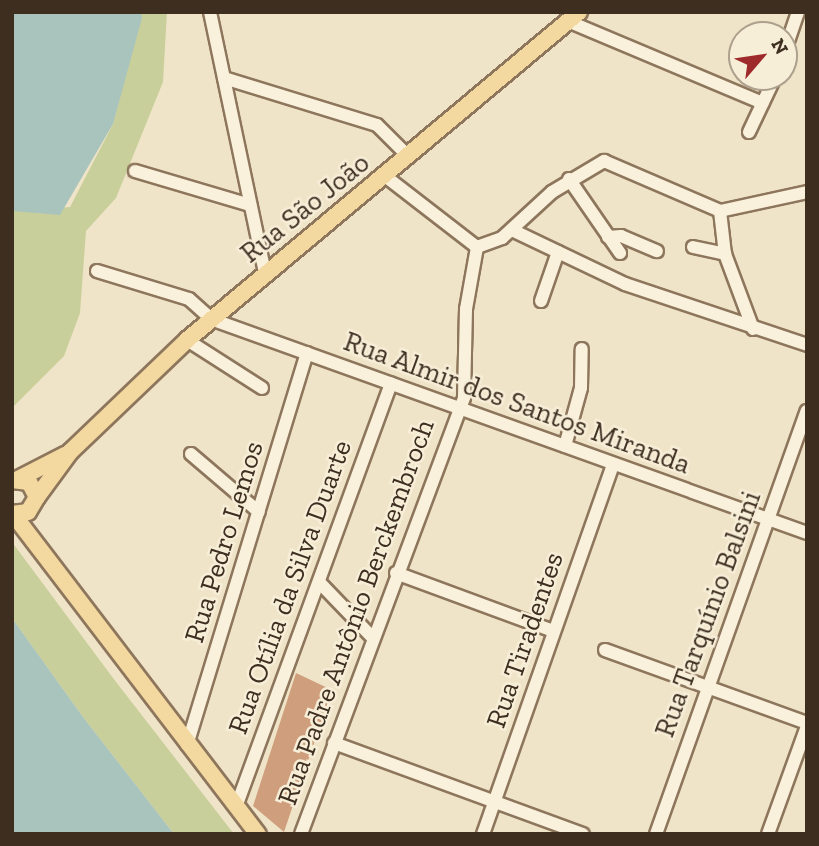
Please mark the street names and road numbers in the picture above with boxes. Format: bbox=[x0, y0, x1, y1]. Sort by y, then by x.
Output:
street label: Rua São João bbox=[234, 146, 376, 270]
street label: Rua Almir dos Santos Miranda bbox=[339, 324, 695, 482]
street label: Rua Padre Antônio Berckembroch bbox=[270, 414, 442, 810]
street label: Rua Otília da Silva Duarte bbox=[221, 436, 359, 738]
street label: Rua Pedro Lemos bbox=[177, 437, 271, 647]
street label: Rua Tarquínio Balsini bbox=[648, 486, 768, 742]
street label: Rua Tiradentes bbox=[479, 548, 571, 732]

